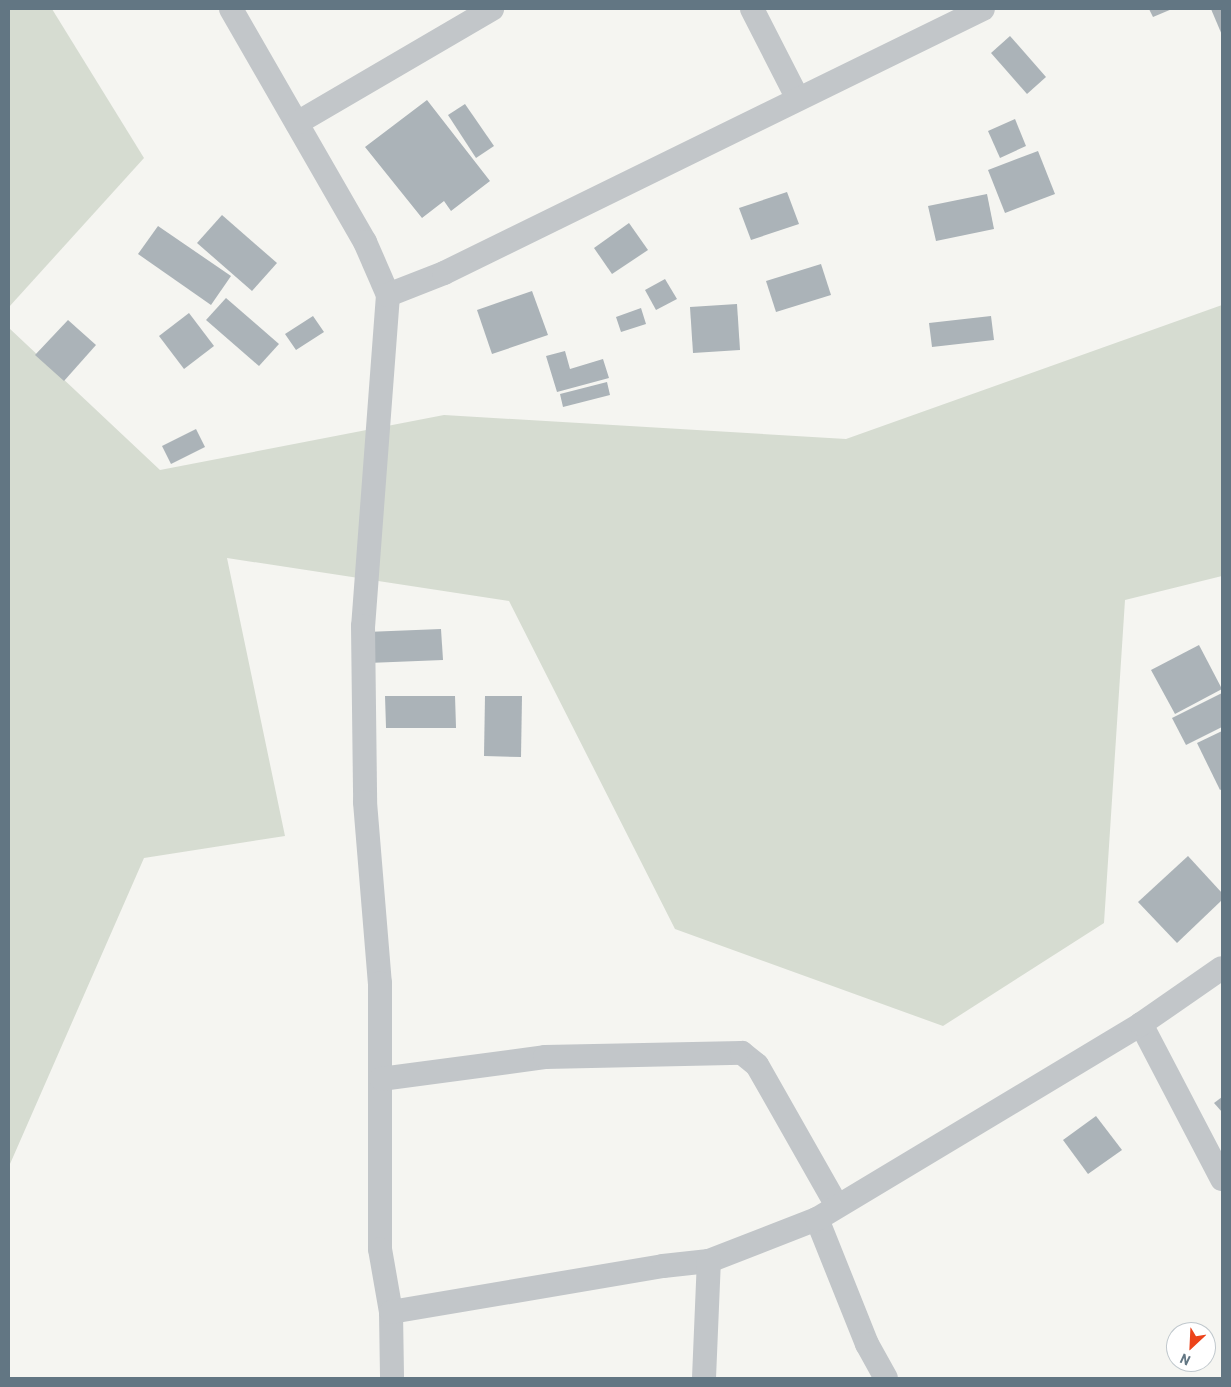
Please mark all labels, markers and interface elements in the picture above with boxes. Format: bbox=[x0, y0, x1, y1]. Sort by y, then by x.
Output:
north arrow bbox=[1166, 1322, 1216, 1372]
text: N bbox=[1177, 1350, 1193, 1370]

